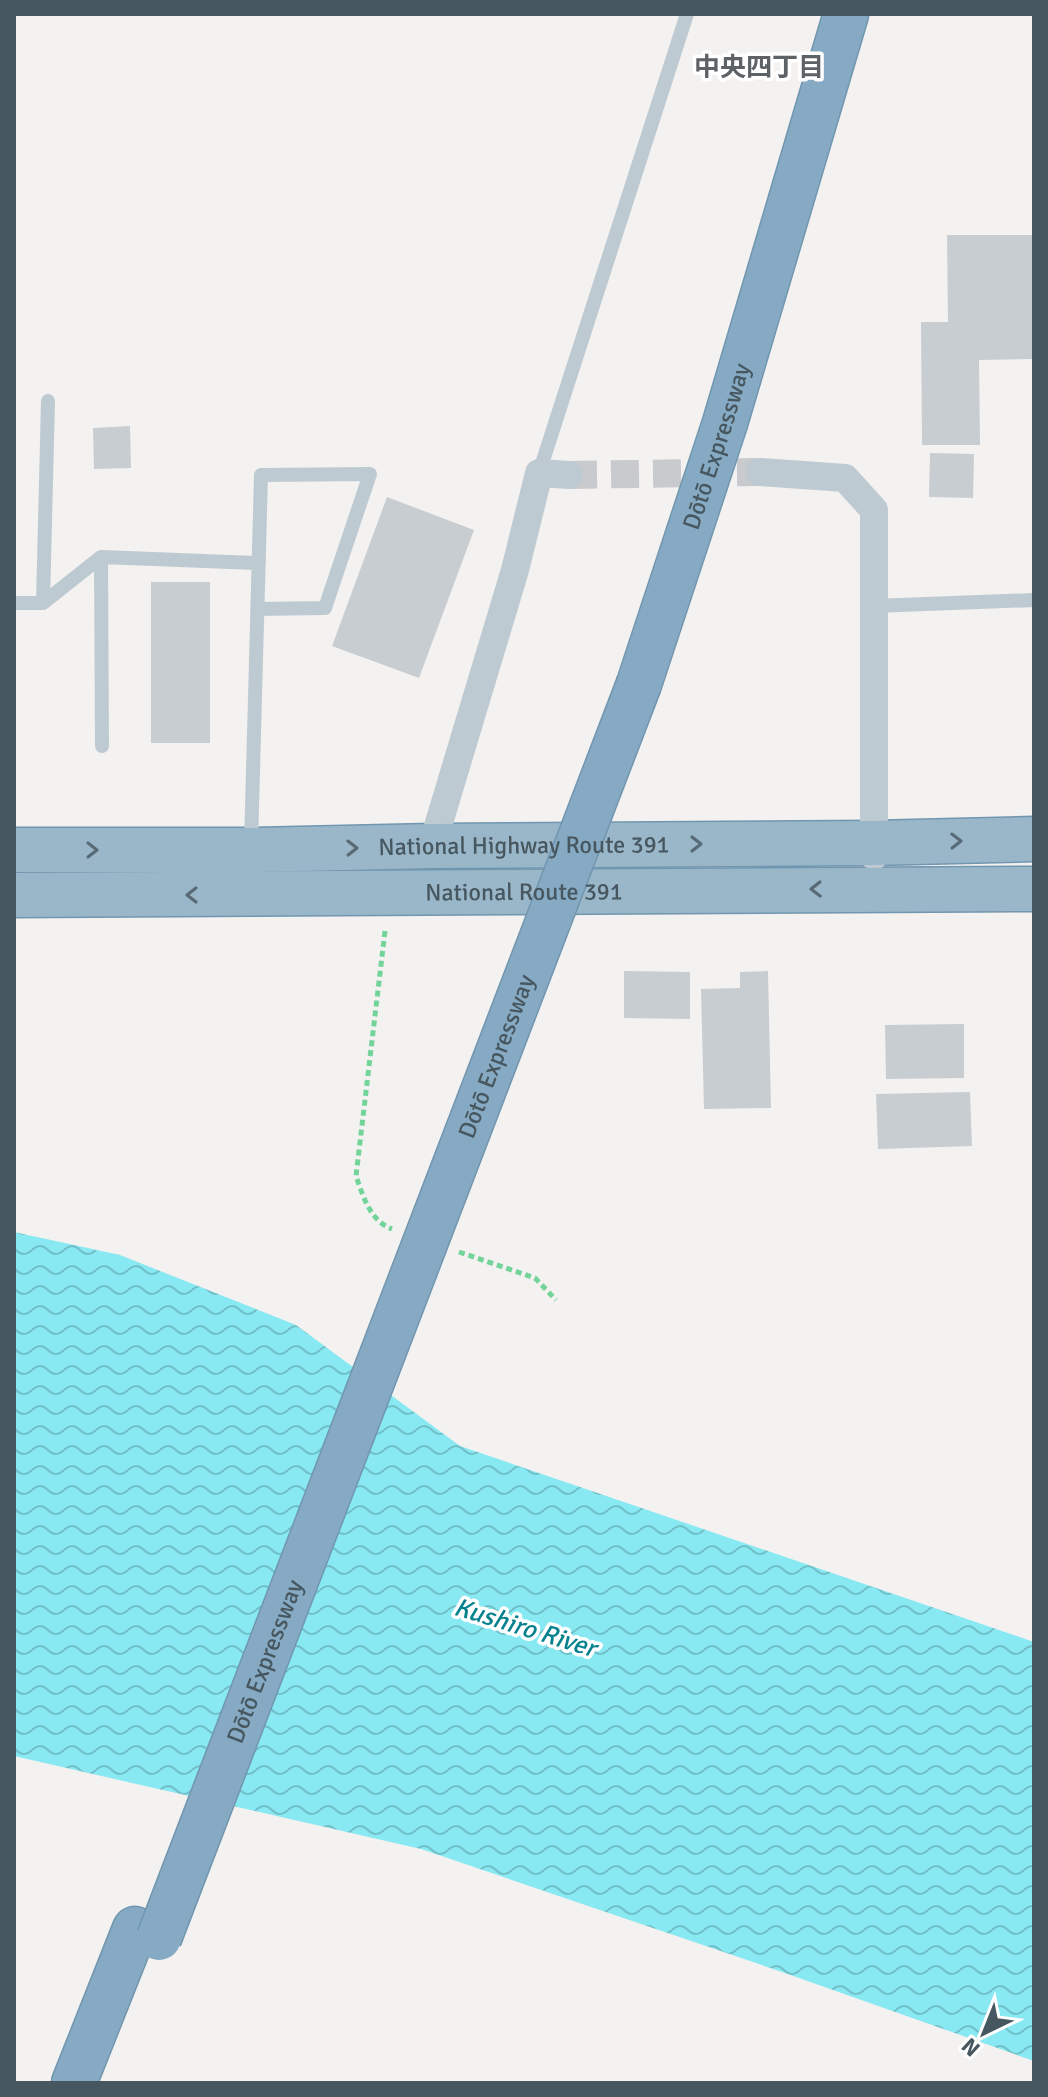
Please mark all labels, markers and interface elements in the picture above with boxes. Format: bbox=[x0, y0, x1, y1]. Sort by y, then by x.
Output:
district label: 中央四丁目 bbox=[694, 52, 824, 84]
street label: Dōtō Expressway bbox=[676, 360, 757, 533]
street label: National Highway Route 391 bbox=[378, 829, 670, 862]
one-way arrow bbox=[950, 832, 963, 850]
one-way arrow bbox=[690, 835, 703, 853]
one-way arrow bbox=[346, 839, 359, 856]
one-way arrow bbox=[86, 841, 99, 859]
street label: National Route 391 bbox=[425, 876, 623, 908]
one-way arrow bbox=[809, 881, 822, 898]
one-way arrow bbox=[185, 886, 198, 904]
street label: Dōtō Expressway bbox=[452, 970, 541, 1142]
street label: Dōtō Expressway bbox=[220, 1575, 310, 1748]
water label: Kushiro River bbox=[450, 1591, 603, 1666]
north arrow bbox=[944, 1993, 1024, 2073]
text: N bbox=[956, 2032, 986, 2062]

